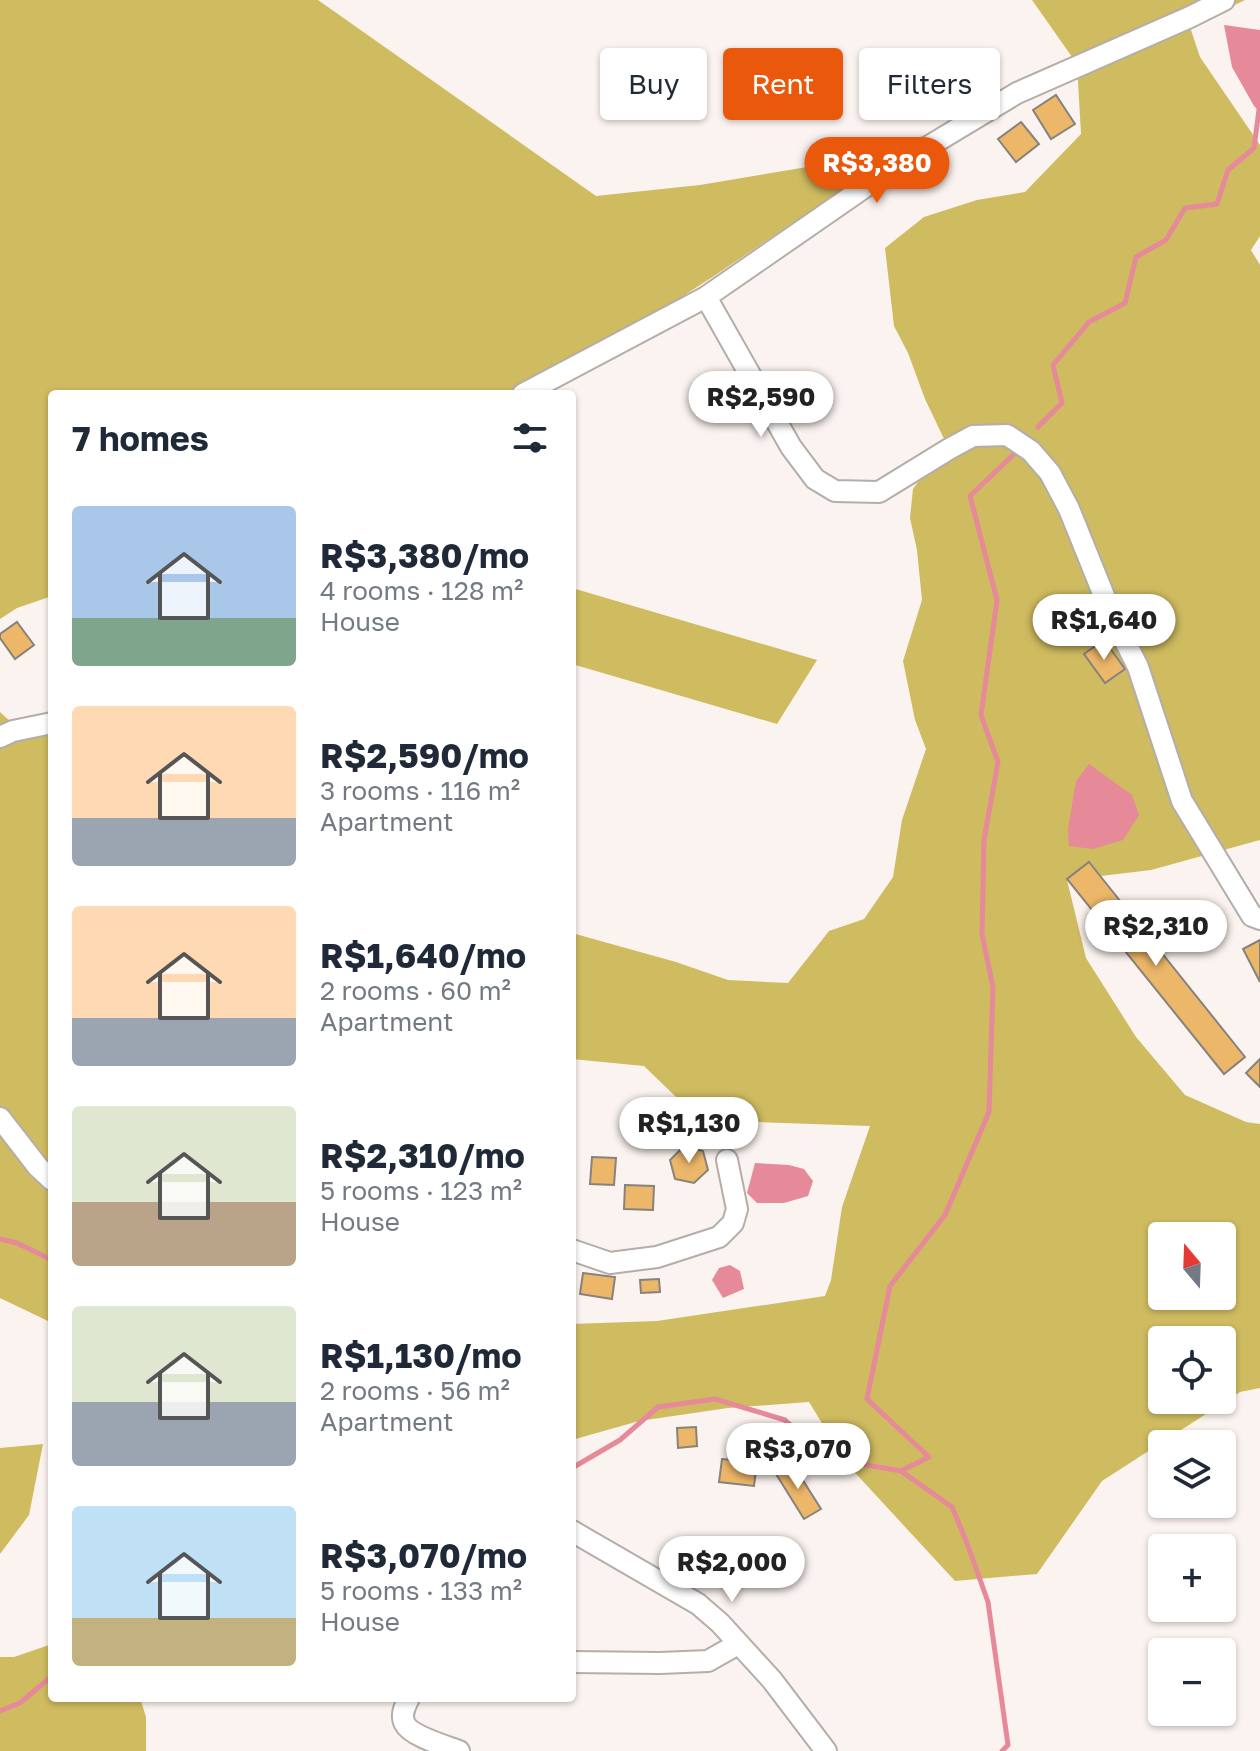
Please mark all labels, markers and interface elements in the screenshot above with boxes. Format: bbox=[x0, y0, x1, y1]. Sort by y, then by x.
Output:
chip: Buy bbox=[600, 48, 707, 120]
chip: Rent bbox=[723, 48, 843, 120]
chip: Filters bbox=[859, 48, 1000, 120]
pin: R$3,380 bbox=[803, 137, 951, 205]
text: R$3,380 bbox=[822, 147, 932, 178]
pin: R$2,590 bbox=[687, 371, 835, 439]
text: R$2,590 bbox=[707, 381, 815, 412]
icon: filters bbox=[508, 416, 552, 460]
text: 7 homes bbox=[72, 418, 209, 458]
text: R$3,380/mo bbox=[320, 535, 529, 575]
icon: home bbox=[136, 538, 232, 634]
text: 4 rooms · 128 m² bbox=[320, 575, 523, 606]
pin: R$1,640 bbox=[1030, 594, 1178, 662]
text: R$1,640 bbox=[1051, 604, 1157, 635]
text: House bbox=[320, 606, 400, 637]
text: R$2,590/mo bbox=[320, 735, 529, 775]
icon: home bbox=[136, 738, 232, 834]
text: 3 rooms · 116 m² bbox=[320, 775, 520, 806]
text: Apartment bbox=[320, 806, 453, 837]
pin: R$2,310 bbox=[1082, 900, 1230, 968]
text: R$2,310 bbox=[1103, 910, 1209, 941]
text: R$1,640/mo bbox=[320, 935, 526, 975]
icon: home bbox=[136, 938, 232, 1034]
text: 2 rooms · 60 m² bbox=[320, 975, 511, 1006]
text: Apartment bbox=[320, 1006, 453, 1037]
pin: R$1,130 bbox=[615, 1097, 763, 1165]
text: R$1,130 bbox=[637, 1107, 741, 1138]
text: R$2,310/mo bbox=[320, 1135, 525, 1175]
icon: home bbox=[136, 1138, 232, 1234]
text: 5 rooms · 123 m² bbox=[320, 1175, 522, 1206]
text: House bbox=[320, 1206, 400, 1237]
north arrow bbox=[1148, 1222, 1236, 1310]
map controls bbox=[1148, 1222, 1236, 1726]
button: locate bbox=[1148, 1326, 1236, 1414]
text: R$1,130/mo bbox=[320, 1335, 522, 1375]
icon: home bbox=[136, 1338, 232, 1434]
text: 2 rooms · 56 m² bbox=[320, 1375, 510, 1406]
text: Apartment bbox=[320, 1406, 453, 1437]
pin: R$3,070 bbox=[724, 1423, 872, 1491]
button: layers bbox=[1148, 1430, 1236, 1518]
text: R$3,070 bbox=[744, 1433, 852, 1464]
button: + bbox=[1148, 1534, 1236, 1622]
text: R$3,070/mo bbox=[320, 1535, 527, 1575]
pin: R$2,000 bbox=[658, 1536, 806, 1604]
icon: home bbox=[136, 1538, 232, 1634]
text: R$2,000 bbox=[677, 1546, 787, 1577]
text: 5 rooms · 133 m² bbox=[320, 1575, 522, 1606]
text: House bbox=[320, 1606, 400, 1637]
button: − bbox=[1148, 1638, 1236, 1726]

